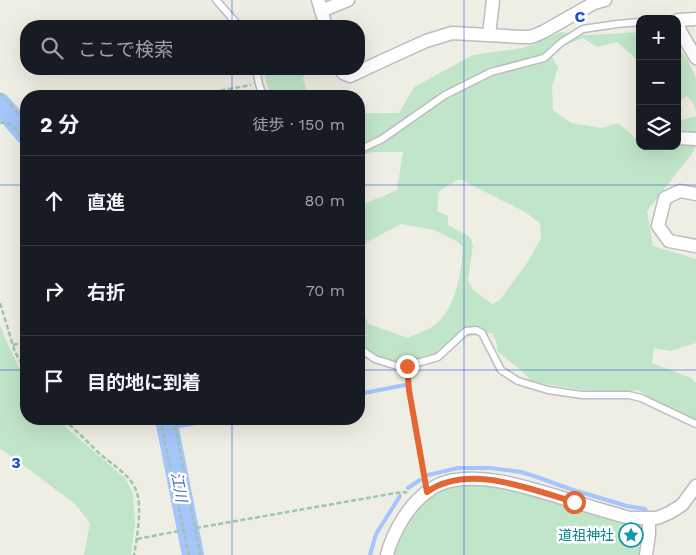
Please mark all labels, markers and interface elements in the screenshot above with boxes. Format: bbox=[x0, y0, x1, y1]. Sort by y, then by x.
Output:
text: C bbox=[575, 7, 586, 26]
map controls bbox=[636, 15, 681, 150]
button: + bbox=[636, 15, 681, 60]
search box bbox=[20, 20, 365, 75]
icon: search bbox=[38, 34, 66, 62]
text: ここで検索 bbox=[78, 38, 173, 61]
button: − bbox=[636, 60, 681, 105]
button: layers bbox=[636, 105, 681, 150]
text: 2 分 bbox=[40, 112, 80, 137]
text: 徒歩 · 150 m bbox=[253, 115, 345, 134]
icon: ahead bbox=[40, 187, 68, 215]
text: 直進 bbox=[87, 191, 125, 214]
text: 80 m bbox=[304, 191, 345, 210]
icon: right bbox=[40, 277, 68, 305]
text: 右折 bbox=[87, 281, 125, 304]
text: 70 m bbox=[306, 281, 345, 300]
route end bbox=[396, 355, 419, 378]
icon: arrive bbox=[40, 367, 68, 395]
text: 目的地に到着 bbox=[87, 371, 201, 394]
text: 3 bbox=[11, 453, 21, 472]
water label: 江川 bbox=[167, 471, 191, 505]
route start bbox=[563, 491, 586, 514]
place icon: 道祖神社 bbox=[618, 522, 644, 548]
place label: 道祖神社 bbox=[558, 527, 614, 543]

